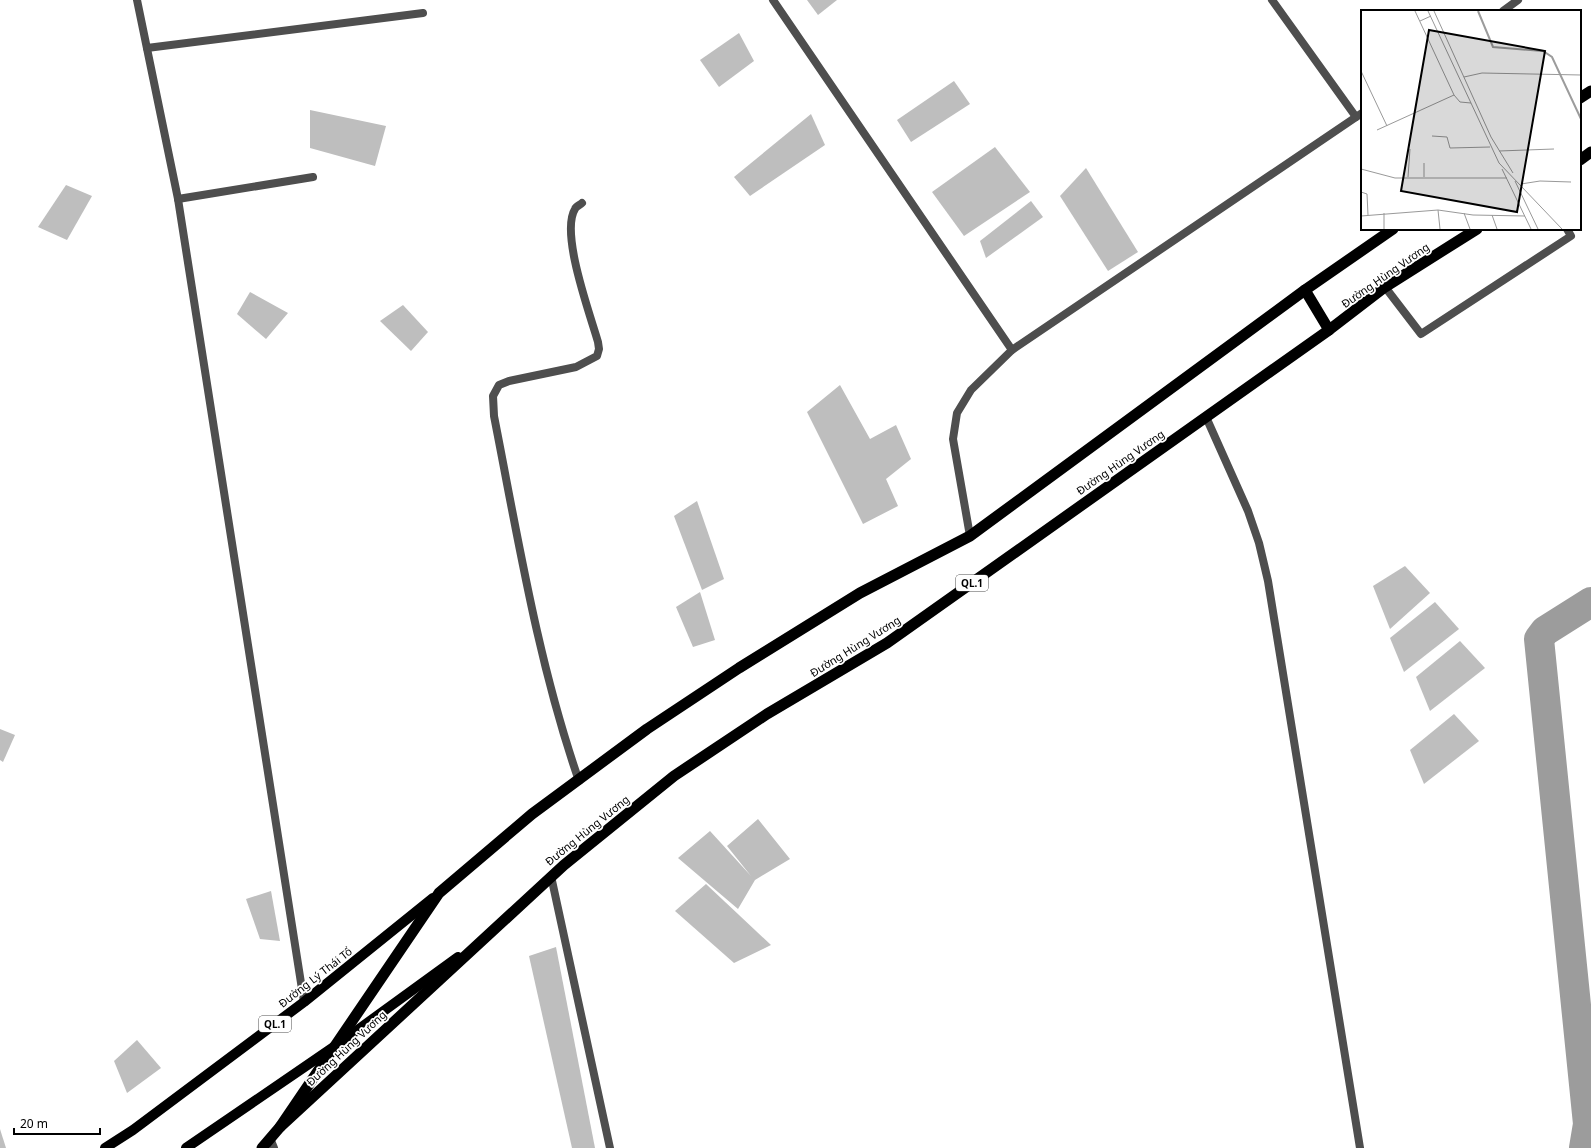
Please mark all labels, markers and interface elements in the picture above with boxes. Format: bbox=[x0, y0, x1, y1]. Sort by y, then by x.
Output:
inset map bbox=[1361, 10, 1581, 230]
street label: Đường Hùng Vương bbox=[1338, 239, 1432, 311]
street label: Đường Hùng Vương bbox=[1073, 426, 1167, 498]
road number: QL.1 bbox=[956, 575, 988, 591]
street label: Đường Hùng Vương bbox=[807, 612, 903, 680]
street label: Đường Hùng Vương bbox=[542, 791, 632, 869]
street label: Đường Lý Thái Tổ bbox=[275, 943, 355, 1011]
street label: Đường Hùng Vương bbox=[303, 1007, 389, 1089]
road number: QL.1 bbox=[259, 1016, 291, 1032]
scale bar bbox=[14, 1110, 100, 1136]
text: 20 m bbox=[20, 1115, 48, 1132]

